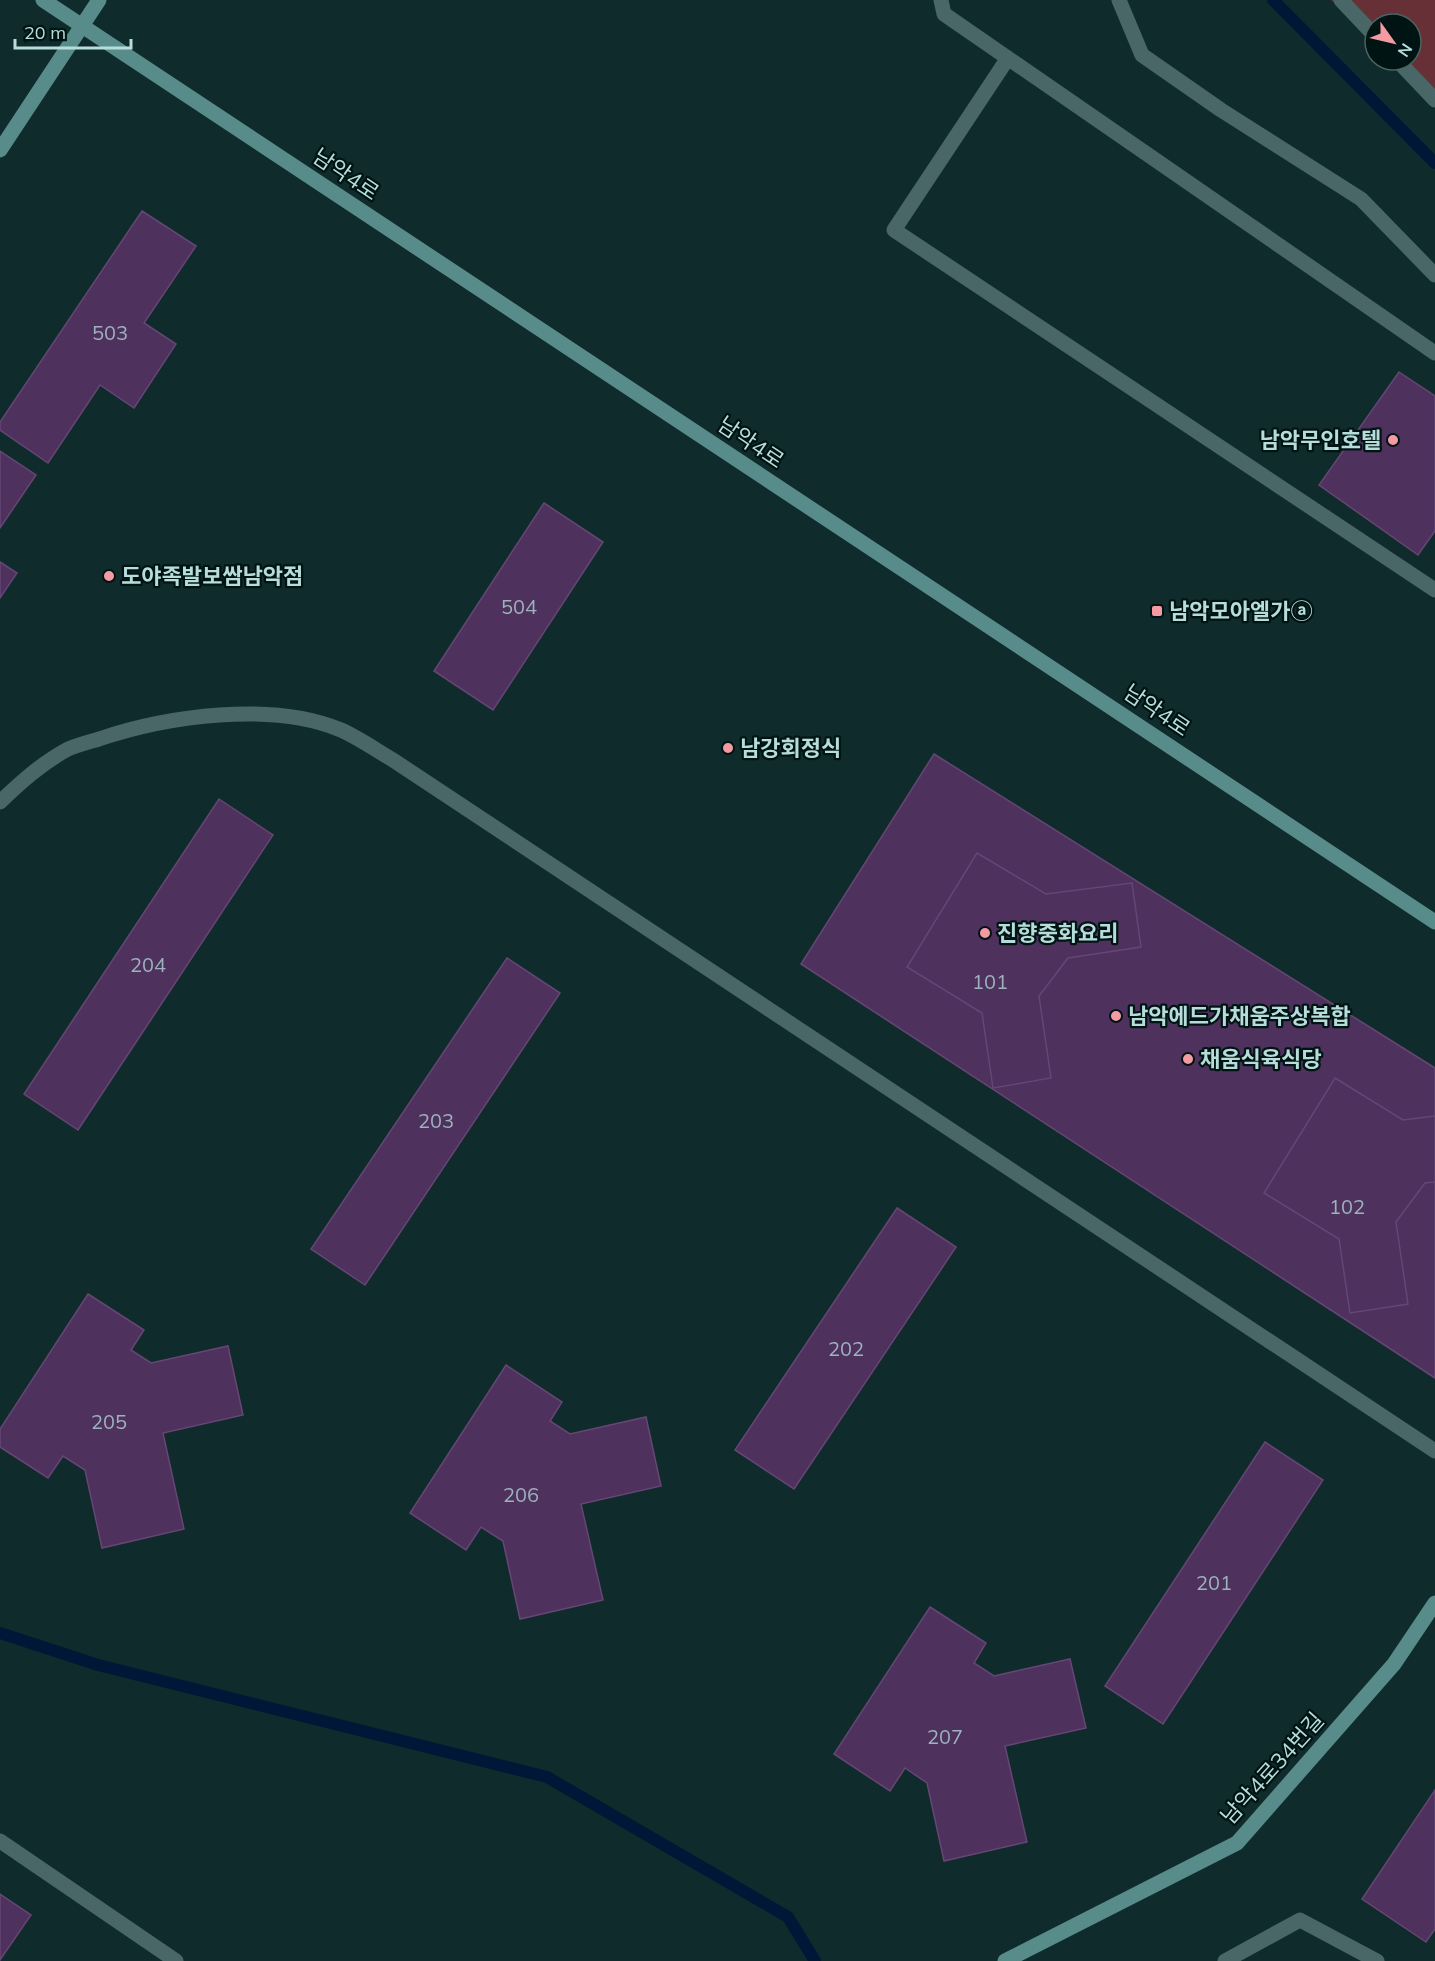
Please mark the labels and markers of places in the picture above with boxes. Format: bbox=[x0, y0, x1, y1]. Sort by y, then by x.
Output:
place label: 남악무인호텔 bbox=[1260, 426, 1381, 454]
marker: 남악무인호텔 bbox=[1386, 433, 1400, 447]
place label: 도야족발보쌈남악점 bbox=[121, 562, 303, 590]
marker: 도야족발보쌈남악점 bbox=[102, 569, 116, 583]
place label: 남악모아엘가ⓐ bbox=[1169, 597, 1312, 625]
marker: 남악모아엘가ⓐ bbox=[1150, 604, 1164, 618]
place label: 남강회정식 bbox=[740, 734, 841, 762]
marker: 남강회정식 bbox=[721, 741, 735, 755]
place label: 진향중화요리 bbox=[997, 919, 1118, 947]
marker: 진향중화요리 bbox=[978, 926, 992, 940]
place label: 남악에드가채움주상복합 bbox=[1128, 1002, 1351, 1030]
marker: 남악에드가채움주상복합 bbox=[1109, 1009, 1123, 1023]
place label: 채움식육식당 bbox=[1200, 1045, 1321, 1073]
marker: 채움식육식당 bbox=[1181, 1052, 1195, 1066]

